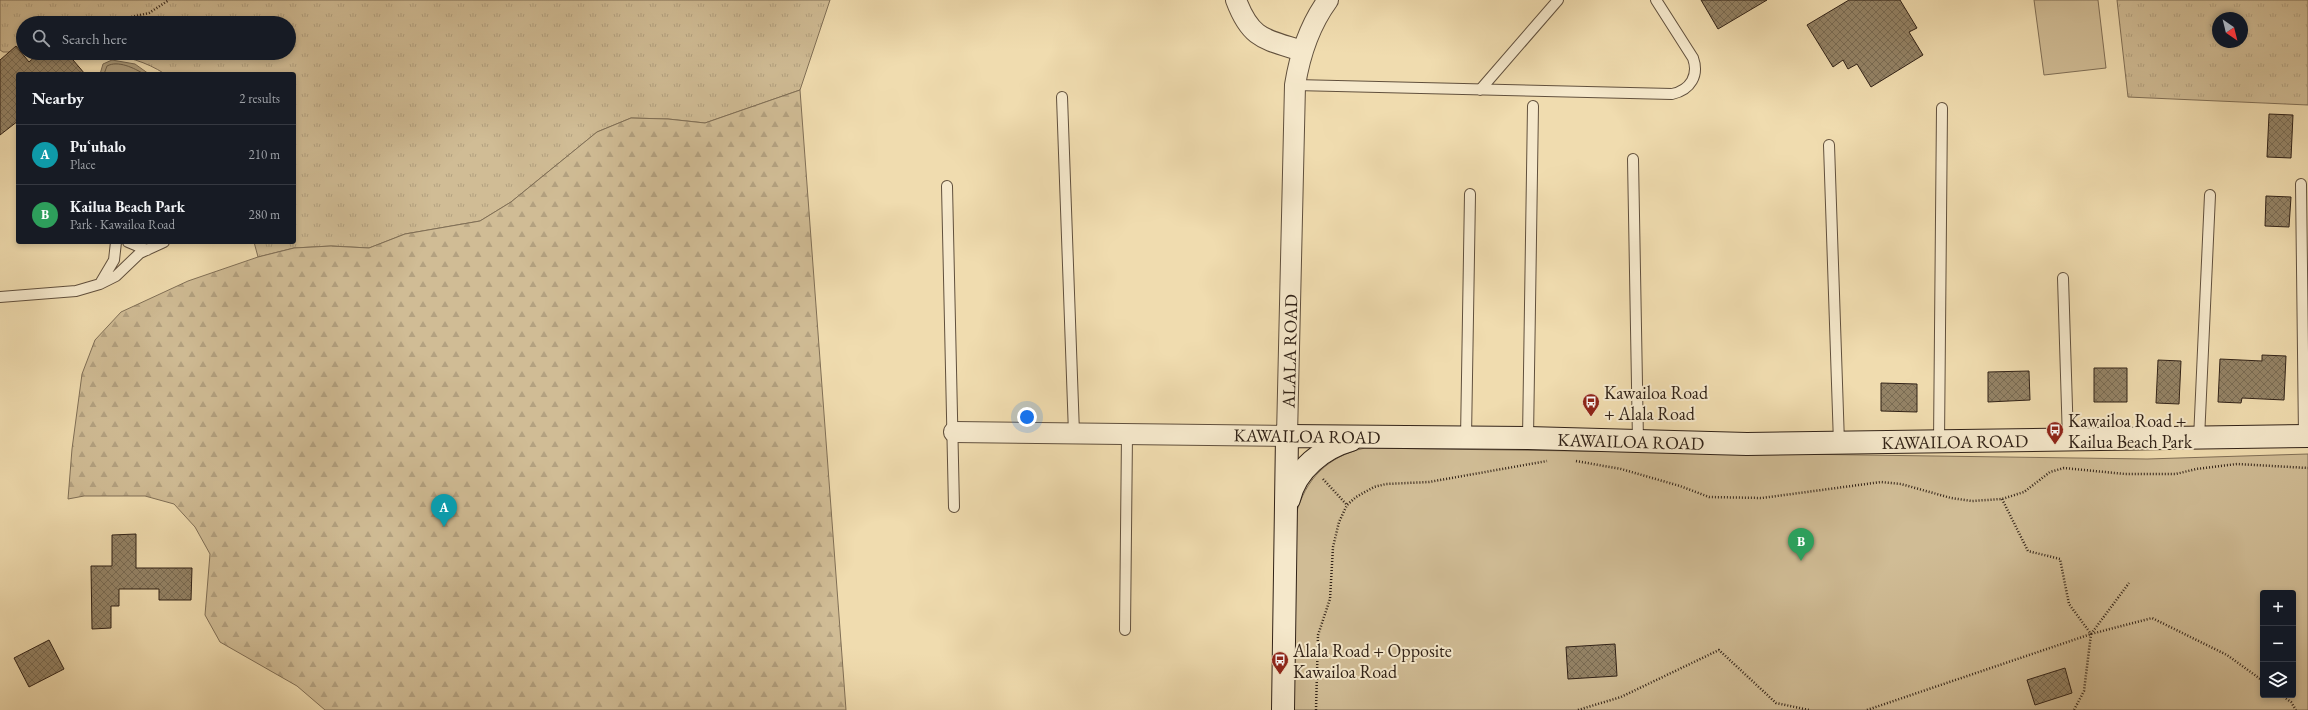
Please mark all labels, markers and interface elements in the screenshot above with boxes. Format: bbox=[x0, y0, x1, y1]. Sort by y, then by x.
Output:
north arrow bbox=[2212, 12, 2248, 48]
search box bbox=[16, 16, 296, 60]
icon: search bbox=[30, 27, 52, 49]
text: Search here bbox=[62, 29, 127, 48]
text: Nearby bbox=[32, 87, 84, 109]
text: 2 results bbox=[239, 90, 280, 107]
text: Puʻuhalo bbox=[70, 137, 126, 156]
text: A bbox=[40, 146, 50, 163]
text: 210 m bbox=[249, 146, 280, 163]
text: Place bbox=[70, 156, 96, 173]
text: Kailua Beach Park bbox=[70, 197, 185, 216]
text: B bbox=[41, 206, 49, 223]
text: 280 m bbox=[249, 206, 280, 223]
text: Park · Kawailoa Road bbox=[70, 216, 175, 233]
street label: ALALA ROAD bbox=[1276, 294, 1302, 409]
place label: Kawailoa Road + Alala Road bbox=[1604, 381, 1709, 425]
bus stop icon: Kawailoa Road + Alala Road bbox=[1581, 392, 1601, 417]
your location bbox=[1017, 407, 1037, 427]
place label: Kawailoa Road + Kailua Beach Park bbox=[2068, 409, 2193, 453]
bus stop icon: Kawailoa Road + Kailua Beach Park bbox=[2045, 420, 2065, 445]
street label: KAWAILOA ROAD bbox=[1233, 423, 1381, 449]
street label: KAWAILOA ROAD bbox=[1557, 427, 1705, 454]
street label: KAWAILOA ROAD bbox=[1881, 428, 2028, 454]
pin: A bbox=[431, 494, 457, 527]
pin: B bbox=[1788, 528, 1814, 561]
map controls bbox=[2260, 590, 2296, 698]
button: + bbox=[2260, 590, 2296, 626]
button: − bbox=[2260, 626, 2296, 662]
place label: Alala Road + Opposite Kawailoa Road bbox=[1292, 639, 1452, 683]
bus stop icon: Alala Road + Opposite Kawailoa Road bbox=[1270, 650, 1290, 675]
button: layers bbox=[2260, 662, 2296, 698]

